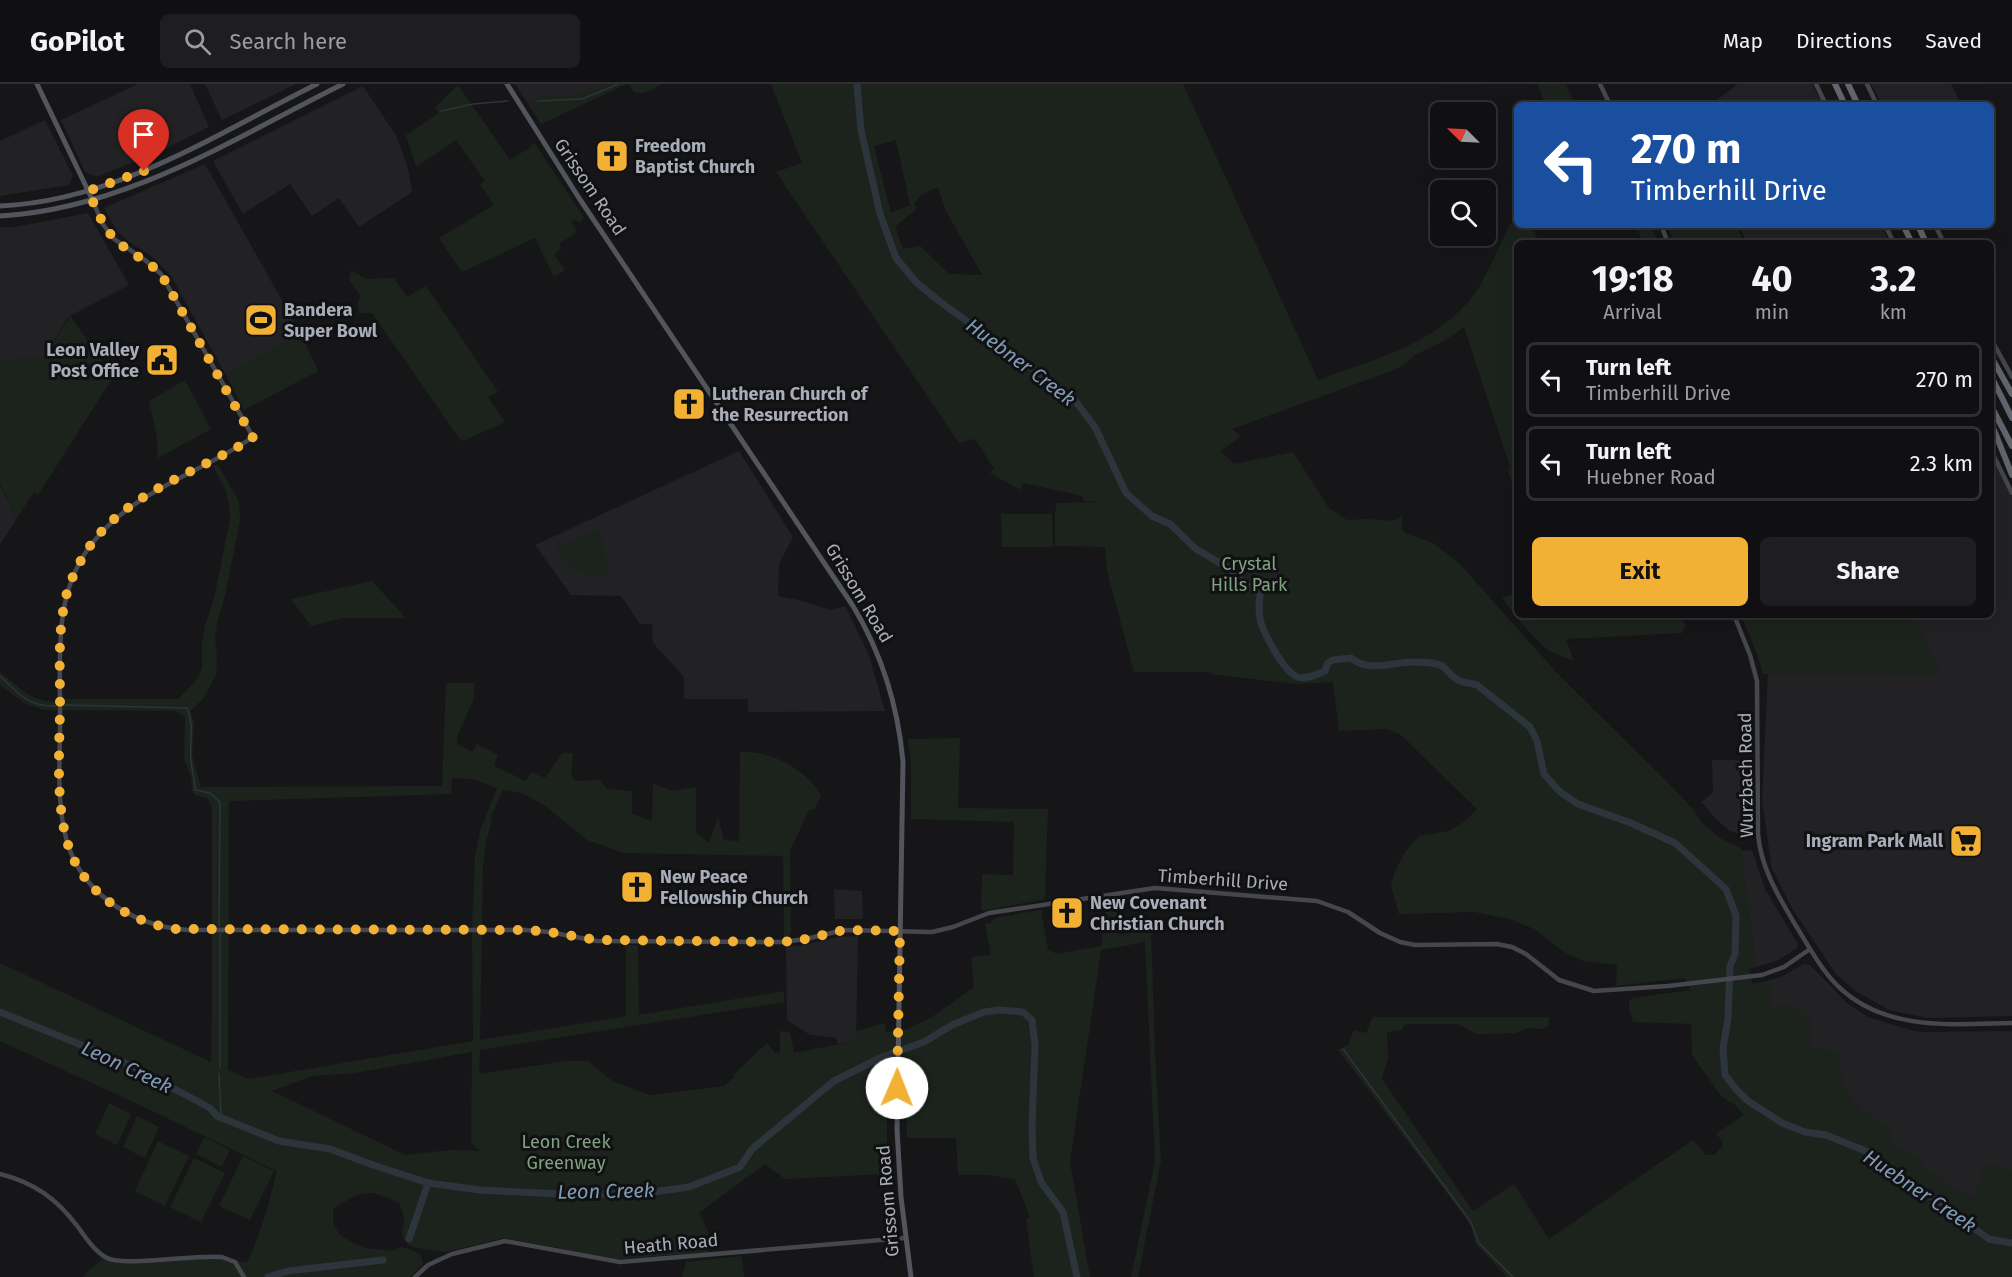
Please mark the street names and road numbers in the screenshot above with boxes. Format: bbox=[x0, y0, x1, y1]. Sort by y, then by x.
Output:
street label: Grissom Road bbox=[550, 134, 630, 240]
street label: Grissom Road bbox=[821, 539, 897, 647]
street label: Wurzbach Road bbox=[1734, 712, 1758, 838]
street label: Timberhill Drive bbox=[1157, 864, 1289, 896]
street label: Grissom Road bbox=[872, 1144, 904, 1258]
street label: Heath Road bbox=[623, 1229, 719, 1259]

